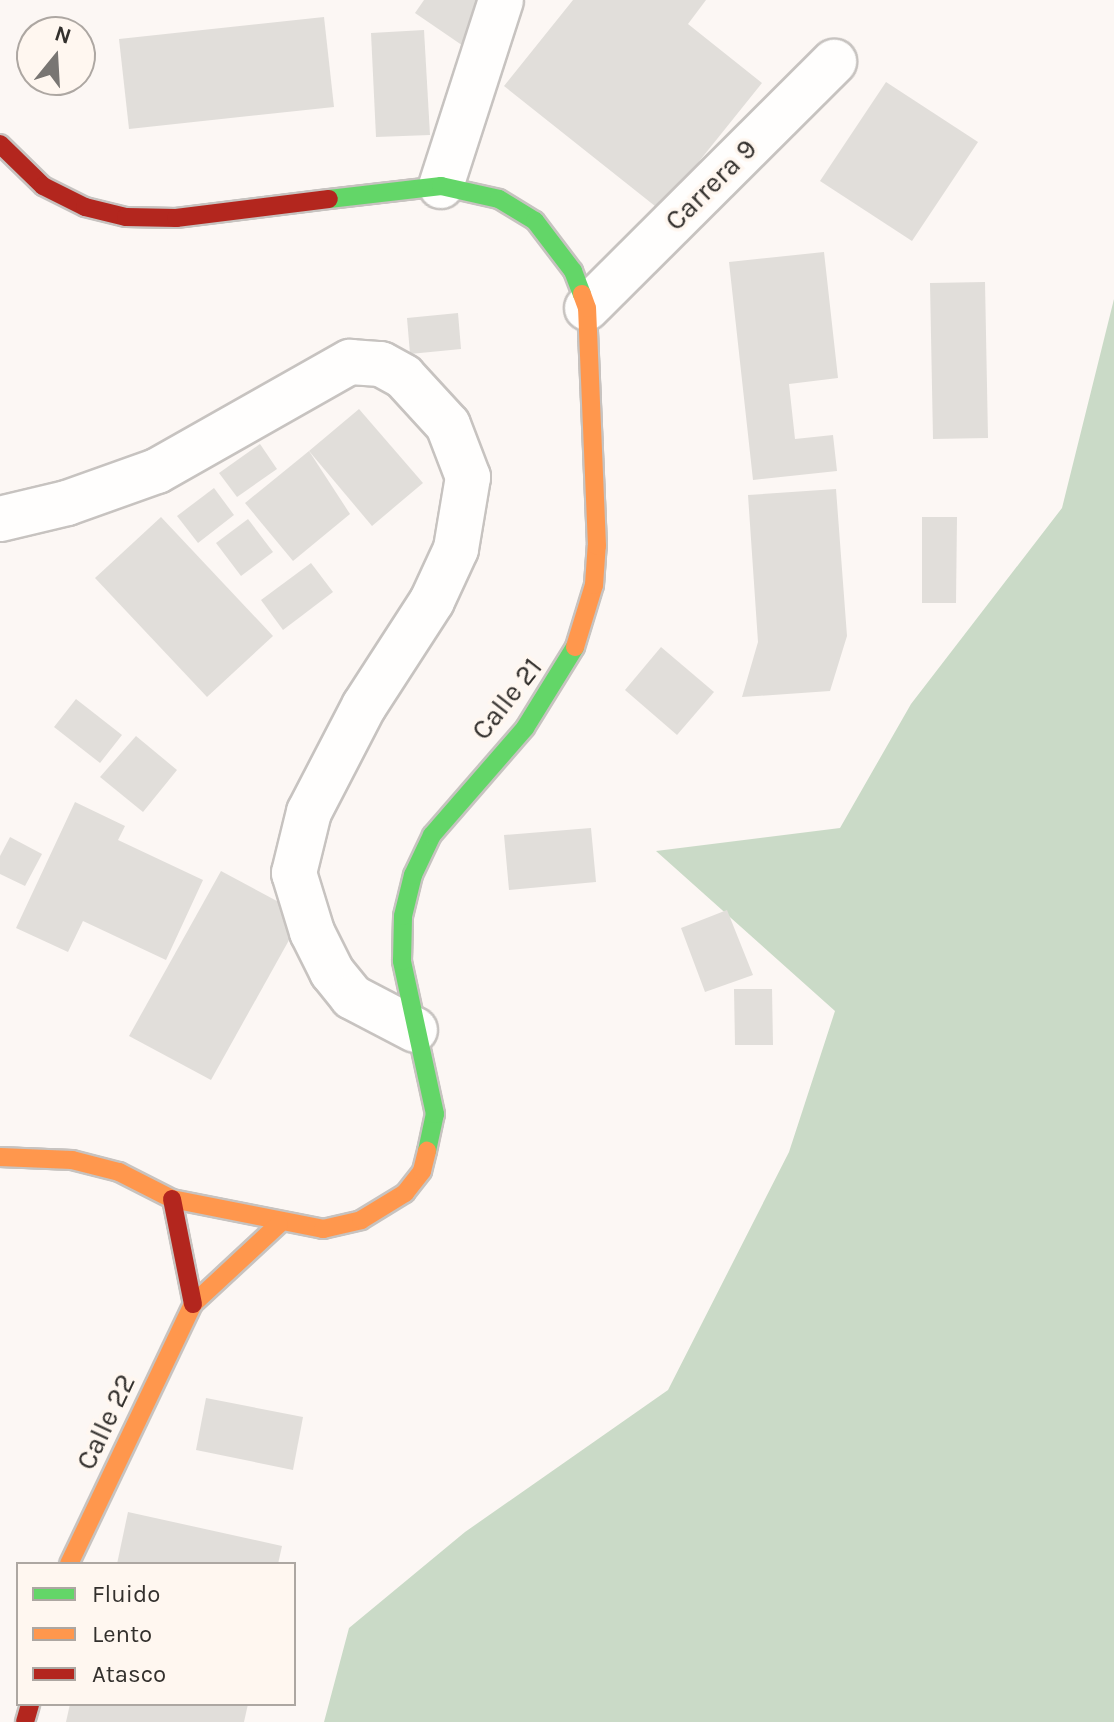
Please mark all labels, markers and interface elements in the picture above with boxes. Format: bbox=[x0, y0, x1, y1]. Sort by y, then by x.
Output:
north arrow bbox=[16, 16, 96, 96]
text: N bbox=[51, 20, 74, 50]
street label: Carrera 9 bbox=[658, 132, 764, 238]
street label: Calle 21 bbox=[465, 651, 549, 747]
street label: Calle 22 bbox=[69, 1369, 143, 1475]
legend bbox=[16, 1562, 296, 1706]
text: Fluido bbox=[92, 1580, 160, 1608]
text: Lento bbox=[92, 1620, 152, 1648]
text: Atasco bbox=[92, 1660, 166, 1688]

